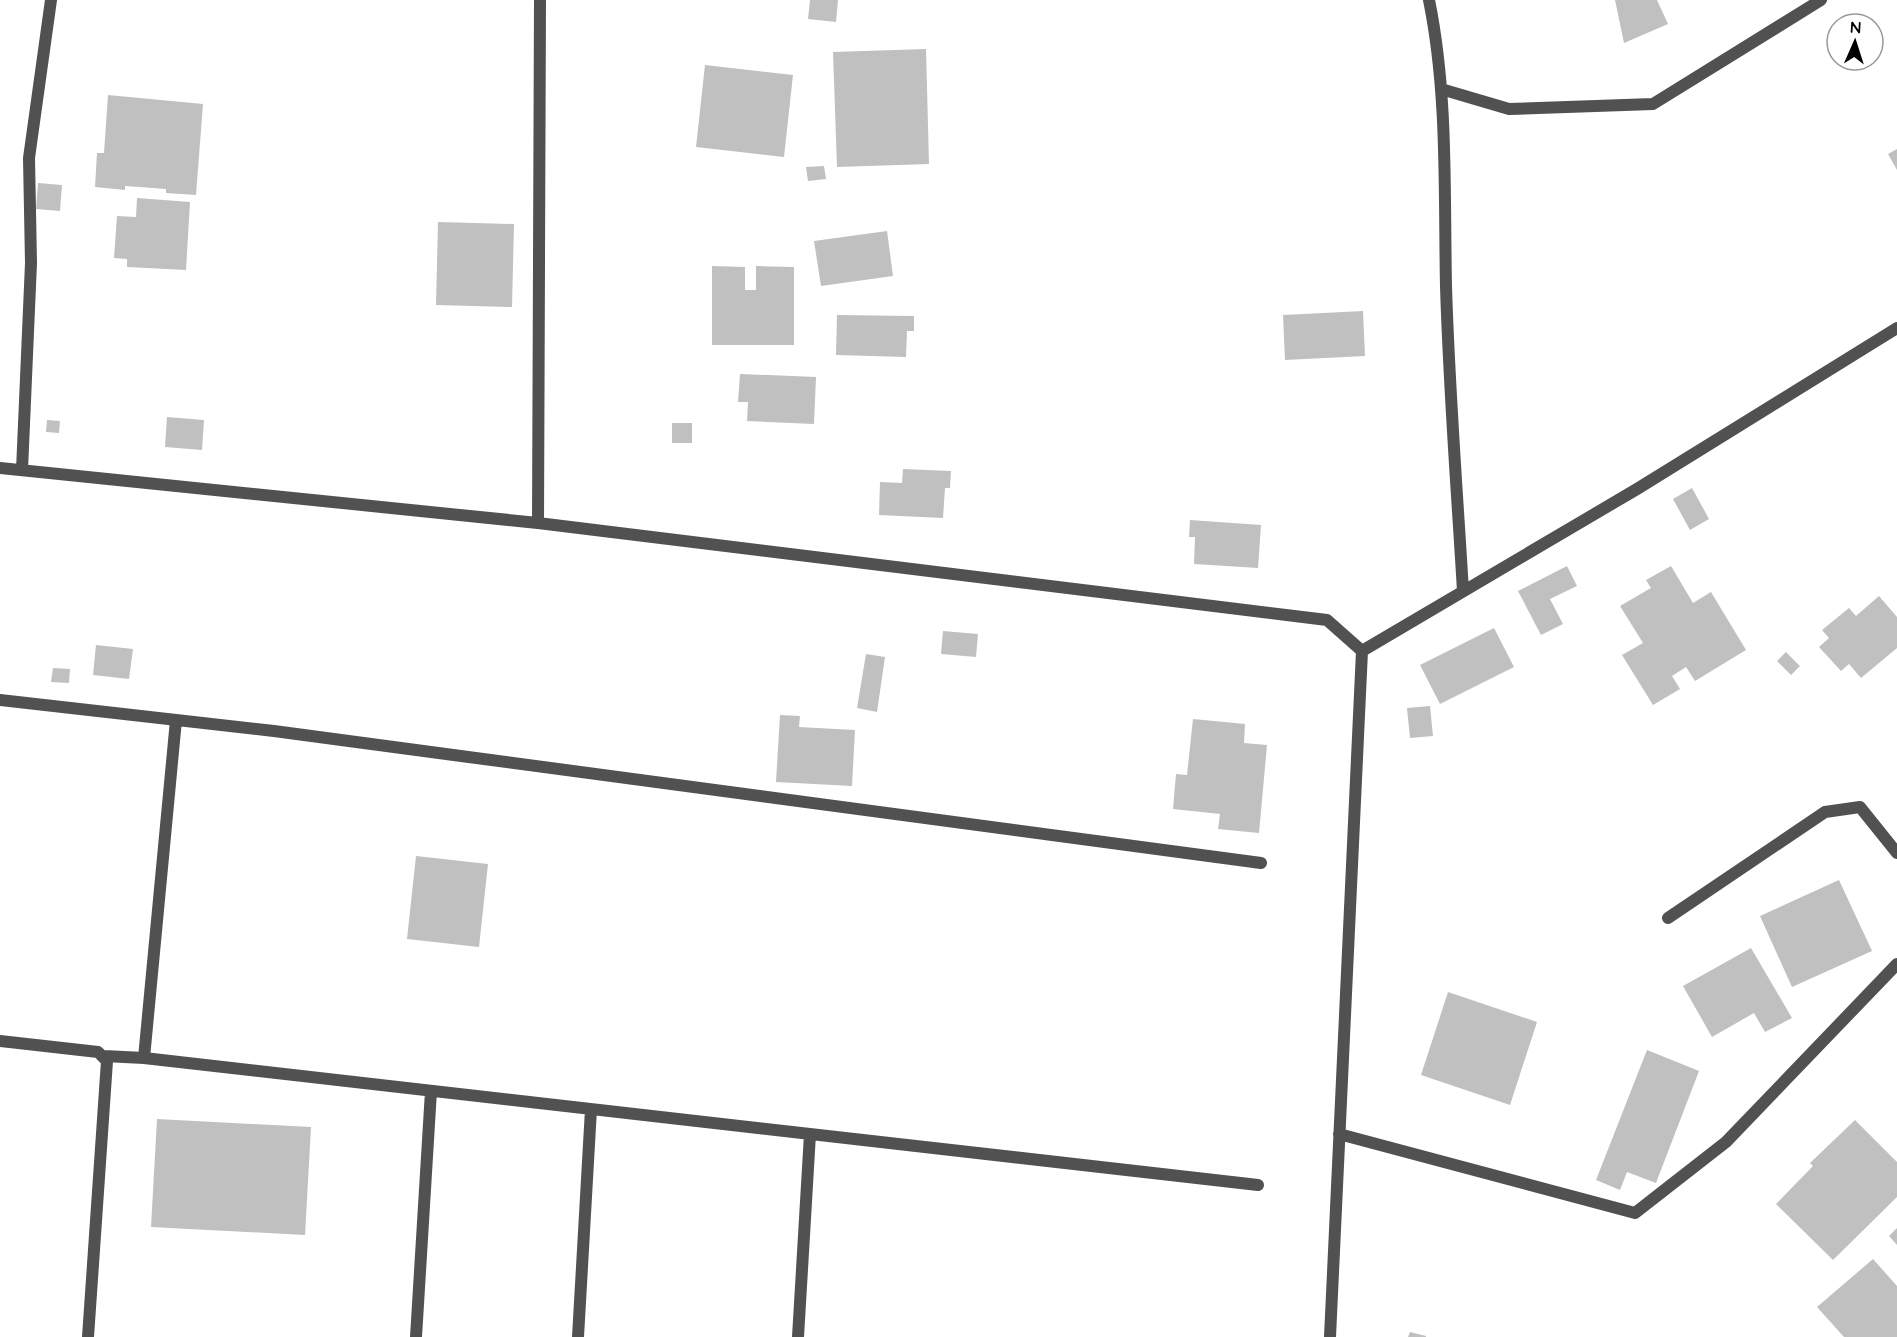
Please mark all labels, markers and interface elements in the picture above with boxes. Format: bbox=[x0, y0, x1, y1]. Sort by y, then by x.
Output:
north arrow bbox=[1825, 12, 1885, 72]
text: N bbox=[1849, 17, 1862, 37]

